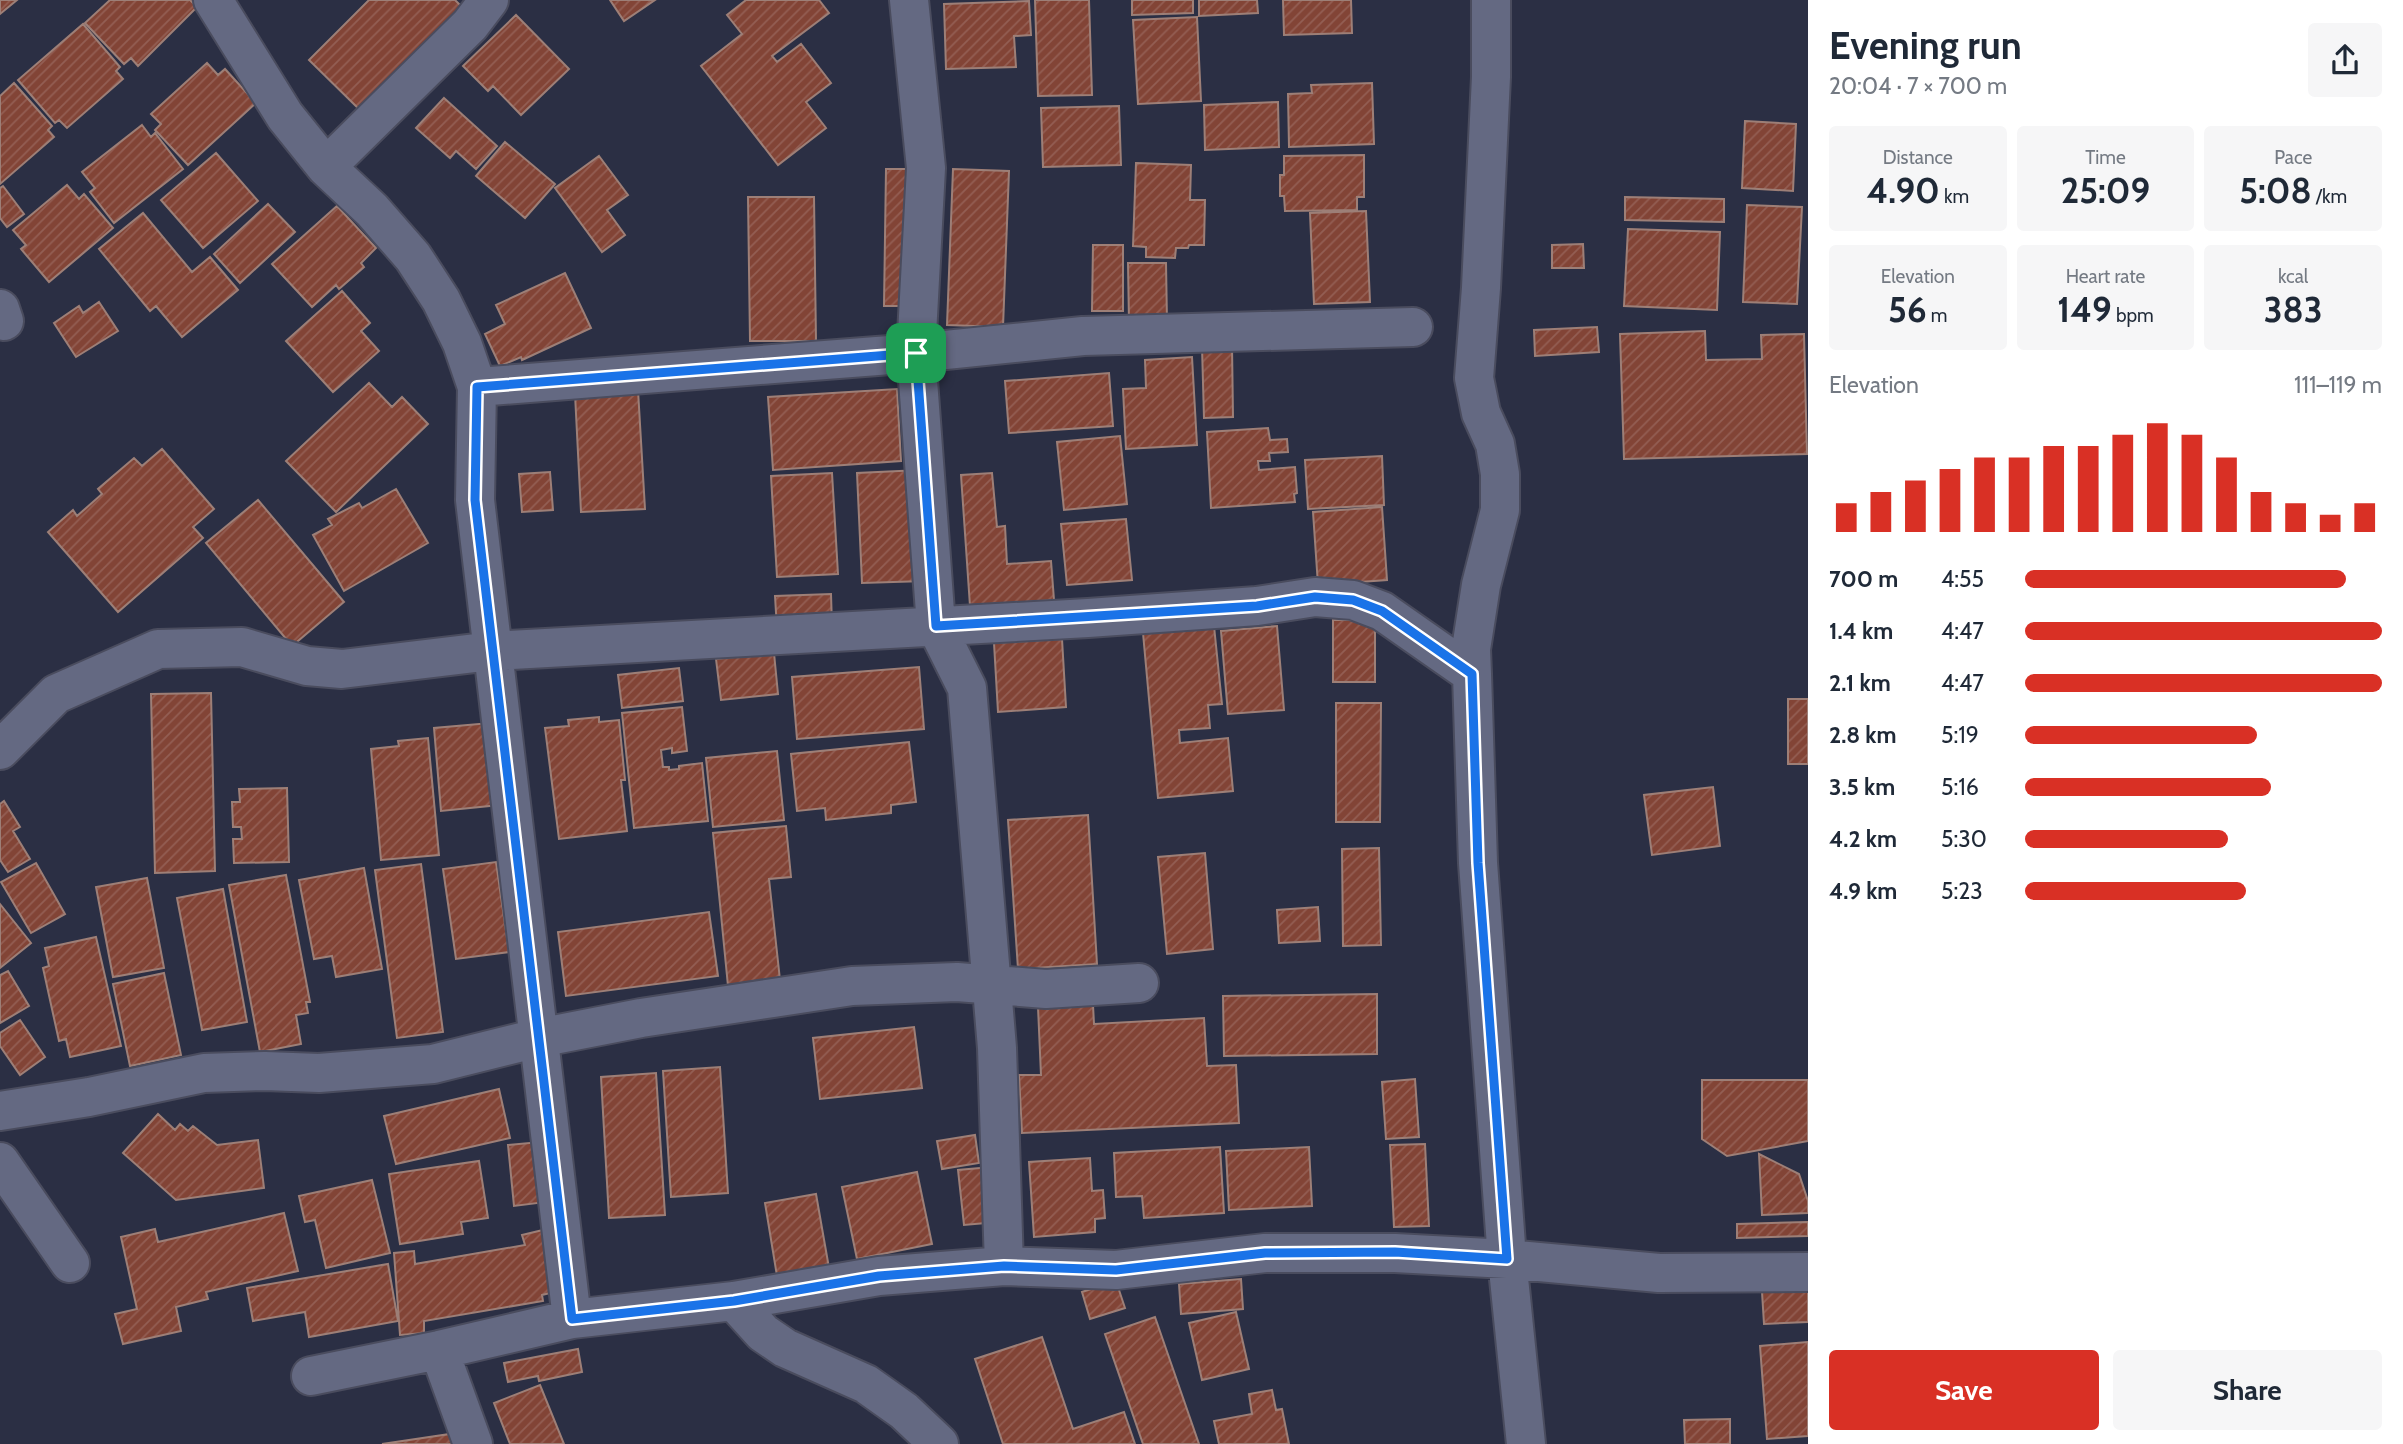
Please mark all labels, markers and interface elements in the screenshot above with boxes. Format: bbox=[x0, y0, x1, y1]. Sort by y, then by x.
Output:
text: Evening run bbox=[1829, 22, 2022, 69]
button: share bbox=[2308, 23, 2382, 97]
text: 20:04 · 7 × 700 m bbox=[1829, 72, 2007, 100]
text: Distance bbox=[1883, 146, 1953, 169]
text: Time bbox=[2085, 146, 2126, 169]
text: Pace bbox=[2274, 146, 2312, 169]
text: 4.90 bbox=[1866, 169, 1940, 212]
text: 25:09 bbox=[2061, 169, 2150, 212]
text: 5:08 bbox=[2239, 169, 2312, 212]
text: km bbox=[1940, 185, 1969, 208]
text: /km bbox=[2312, 185, 2347, 208]
text: Elevation bbox=[1881, 265, 1955, 288]
text: Heart rate bbox=[2066, 265, 2145, 288]
text: kcal bbox=[2278, 265, 2308, 288]
text: 56 bbox=[1888, 288, 1927, 331]
text: 149 bbox=[2057, 288, 2112, 331]
text: 383 bbox=[2264, 288, 2323, 331]
text: m bbox=[1927, 304, 1948, 327]
text: bpm bbox=[2112, 304, 2154, 327]
pin bbox=[886, 323, 946, 383]
icon: arrive bbox=[897, 334, 935, 372]
text: Elevation bbox=[1829, 371, 1919, 399]
text: 111–119 m bbox=[2294, 371, 2382, 399]
text: 700 m bbox=[1829, 565, 1898, 593]
text: 4:55 bbox=[1941, 565, 1984, 593]
text: 1.4 km bbox=[1829, 617, 1893, 645]
text: 4:47 bbox=[1941, 617, 1984, 645]
text: 2.1 km bbox=[1829, 669, 1891, 697]
text: 4:47 bbox=[1941, 669, 1984, 697]
text: 2.8 km bbox=[1829, 721, 1896, 749]
text: 5:19 bbox=[1941, 721, 1979, 749]
text: 3.5 km bbox=[1829, 773, 1895, 801]
text: 5:16 bbox=[1941, 773, 1979, 801]
text: 4.2 km bbox=[1829, 825, 1897, 853]
text: 5:30 bbox=[1941, 825, 1987, 853]
text: 4.9 km bbox=[1829, 877, 1897, 905]
text: 5:23 bbox=[1941, 877, 1983, 905]
button: Save bbox=[1829, 1350, 2099, 1430]
button: Share bbox=[2113, 1350, 2382, 1430]

